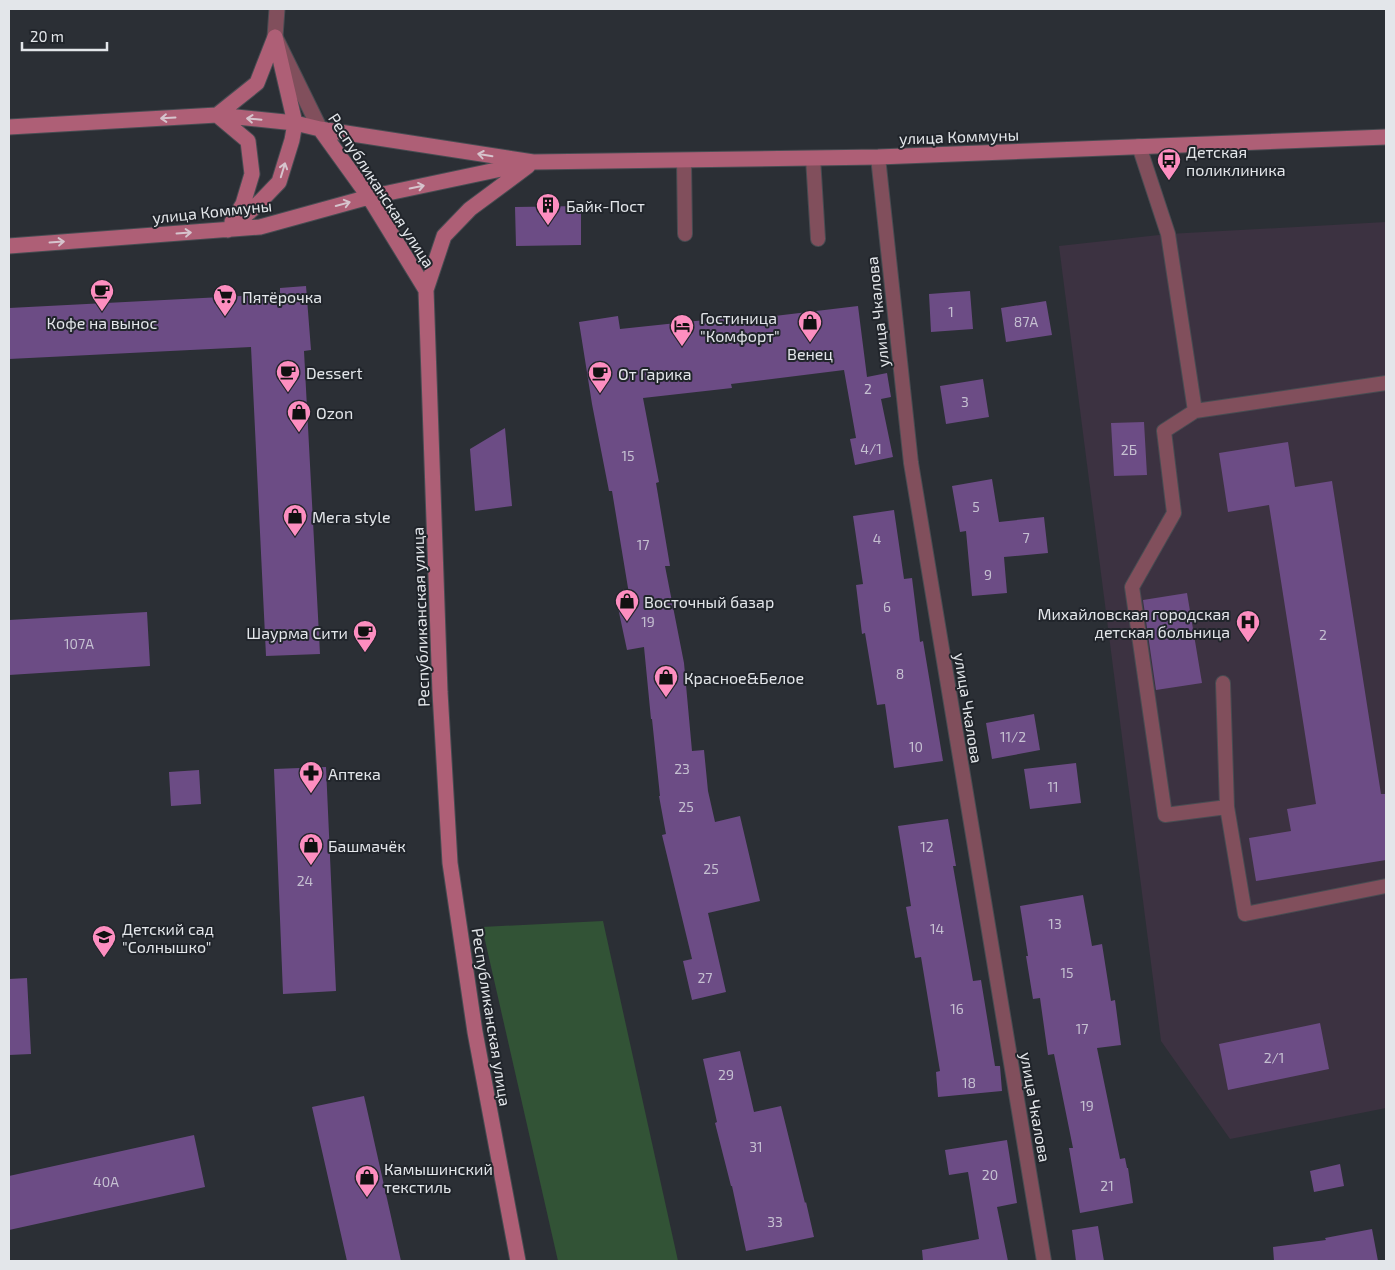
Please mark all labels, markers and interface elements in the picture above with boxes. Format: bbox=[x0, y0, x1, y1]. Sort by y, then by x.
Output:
scale bar bbox=[22, 20, 108, 52]
text: 20 m bbox=[30, 27, 64, 45]
street label: Республиканская улица bbox=[324, 109, 439, 271]
one-way arrow bbox=[160, 114, 176, 123]
one-way arrow bbox=[247, 114, 263, 124]
street label: улица Коммуны bbox=[899, 124, 1019, 149]
place label: Детская поликлиника bbox=[1186, 142, 1286, 179]
bus stop icon: Детская поликлиника bbox=[1156, 147, 1182, 181]
one-way arrow bbox=[478, 149, 494, 159]
one-way arrow bbox=[279, 162, 289, 178]
one-way arrow bbox=[408, 182, 424, 191]
building icon: Байк-Пост bbox=[535, 192, 561, 226]
street label: улица Коммуны bbox=[151, 195, 273, 228]
place label: Байк-Пост bbox=[566, 196, 645, 215]
one-way arrow bbox=[335, 199, 351, 209]
one-way arrow bbox=[175, 228, 191, 237]
one-way arrow bbox=[49, 237, 65, 247]
street label: улица Чкалова bbox=[862, 255, 893, 368]
cafe icon: Кофе на вынос bbox=[89, 278, 115, 312]
supermarket icon: Пятёрочка bbox=[212, 283, 238, 317]
place label: Пятёрочка bbox=[242, 287, 322, 306]
house number: 1 bbox=[948, 303, 954, 320]
place label: Гостиница "Комфорт" bbox=[700, 308, 780, 345]
shop icon: Венец bbox=[797, 309, 823, 343]
place label: Кофе на вынос bbox=[47, 313, 158, 332]
hotel icon: Гостиница "Комфорт" bbox=[669, 313, 695, 347]
house number: 87А bbox=[1014, 313, 1038, 330]
place label: Венец bbox=[787, 344, 833, 363]
cafe icon: Dessert bbox=[275, 359, 301, 393]
cafe icon: От Гарика bbox=[587, 360, 613, 394]
place label: Dessert bbox=[306, 363, 363, 382]
place label: От Гарика bbox=[618, 364, 692, 383]
house number: 2 bbox=[864, 380, 872, 397]
house number: 3 bbox=[961, 393, 969, 410]
shop icon: Ozon bbox=[286, 399, 312, 433]
place label: Ozon bbox=[316, 403, 353, 422]
house number: 4/1 bbox=[860, 440, 882, 457]
house number: 2Б bbox=[1121, 441, 1137, 458]
house number: 15 bbox=[621, 447, 635, 464]
house number: 5 bbox=[972, 498, 980, 515]
shop icon: Мега style bbox=[282, 503, 308, 537]
place label: Мега style bbox=[312, 507, 391, 526]
street label: Республиканская улица bbox=[407, 527, 434, 707]
house number: 7 bbox=[1022, 529, 1030, 546]
house number: 4 bbox=[873, 530, 881, 547]
house number: 17 bbox=[637, 536, 649, 553]
house number: 9 bbox=[984, 566, 992, 583]
shop icon: Восточный базар bbox=[614, 588, 640, 622]
place label: Восточный базар bbox=[644, 592, 774, 611]
house number: 6 bbox=[883, 598, 891, 615]
place label: Михайловская городская детская больница bbox=[1037, 604, 1230, 641]
hospital icon: Михайловская городская детская больница bbox=[1235, 609, 1261, 643]
house number: 19 bbox=[641, 613, 655, 630]
cafe icon: Шаурма Сити bbox=[352, 619, 378, 653]
place label: Шаурма Сити bbox=[246, 623, 348, 643]
house number: 2 bbox=[1319, 626, 1327, 643]
house number: 107А bbox=[64, 635, 94, 652]
street label: улица Чкалова bbox=[950, 651, 987, 765]
shop icon: Красное&Белое bbox=[653, 664, 679, 698]
house number: 8 bbox=[896, 665, 904, 682]
place label: Красное&Белое bbox=[684, 668, 804, 687]
house number: 11/2 bbox=[1000, 728, 1026, 745]
house number: 10 bbox=[909, 738, 923, 755]
pharmacy icon: Аптека bbox=[298, 760, 324, 794]
house number: 23 bbox=[674, 760, 690, 777]
place label: Аптека bbox=[328, 764, 381, 783]
house number: 11 bbox=[1047, 778, 1059, 795]
house number: 25 bbox=[678, 798, 694, 815]
shop icon: Башмачёк bbox=[298, 832, 324, 866]
place label: Башмачёк bbox=[328, 836, 406, 855]
house number: 12 bbox=[920, 838, 934, 855]
house number: 25 bbox=[703, 860, 719, 877]
house number: 24 bbox=[297, 872, 313, 889]
house number: 13 bbox=[1048, 915, 1062, 932]
place label: Детский сад "Солнышко" bbox=[122, 919, 214, 956]
house number: 14 bbox=[930, 920, 944, 937]
school or university icon: Детский сад "Солнышко" bbox=[91, 924, 117, 958]
street label: Республиканская улица bbox=[468, 927, 515, 1108]
house number: 15 bbox=[1060, 964, 1074, 981]
house number: 27 bbox=[697, 969, 713, 986]
house number: 16 bbox=[950, 1000, 964, 1017]
house number: 17 bbox=[1076, 1020, 1088, 1037]
house number: 2/1 bbox=[1264, 1049, 1284, 1066]
street label: улица Чкалова bbox=[1016, 1050, 1055, 1164]
house number: 29 bbox=[718, 1066, 734, 1083]
house number: 18 bbox=[962, 1074, 976, 1091]
house number: 19 bbox=[1080, 1097, 1094, 1114]
house number: 31 bbox=[749, 1138, 763, 1155]
place label: Камышинский текстиль bbox=[384, 1159, 493, 1196]
shop icon: Камышинский текстиль bbox=[354, 1164, 380, 1198]
house number: 20 bbox=[982, 1166, 998, 1183]
house number: 40А bbox=[93, 1173, 119, 1190]
house number: 21 bbox=[1100, 1177, 1114, 1194]
house number: 33 bbox=[767, 1213, 783, 1230]

